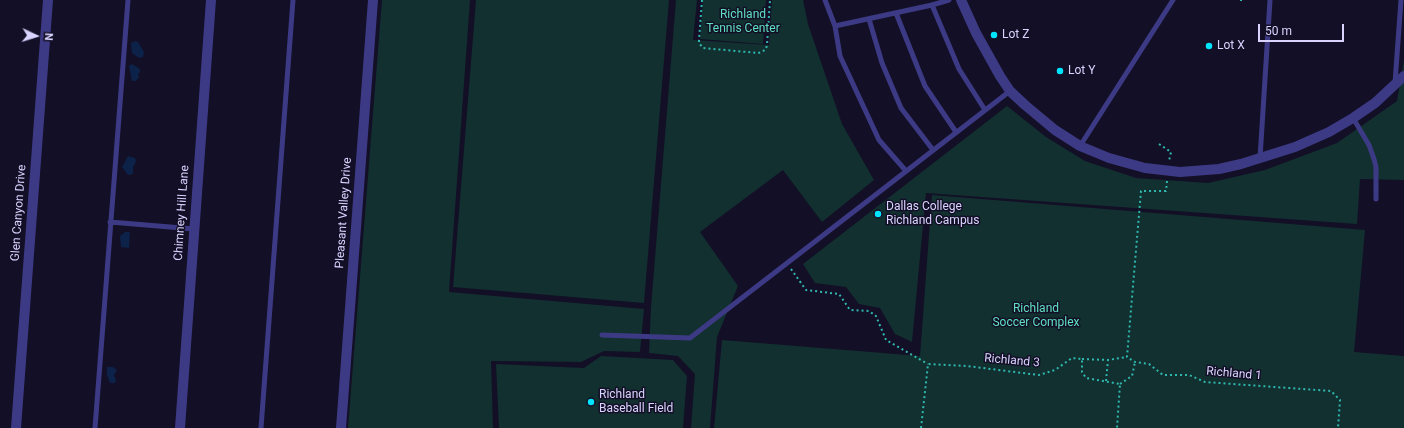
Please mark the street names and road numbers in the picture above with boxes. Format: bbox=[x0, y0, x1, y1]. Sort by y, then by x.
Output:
street label: Pleasant Valley Drive bbox=[333, 157, 355, 269]
street label: Glen Canyon Drive bbox=[8, 164, 30, 262]
street label: Chimney Hill Lane bbox=[171, 165, 193, 261]
street label: Richland 3 bbox=[984, 351, 1040, 371]
street label: Richland 1 bbox=[1206, 364, 1262, 384]

